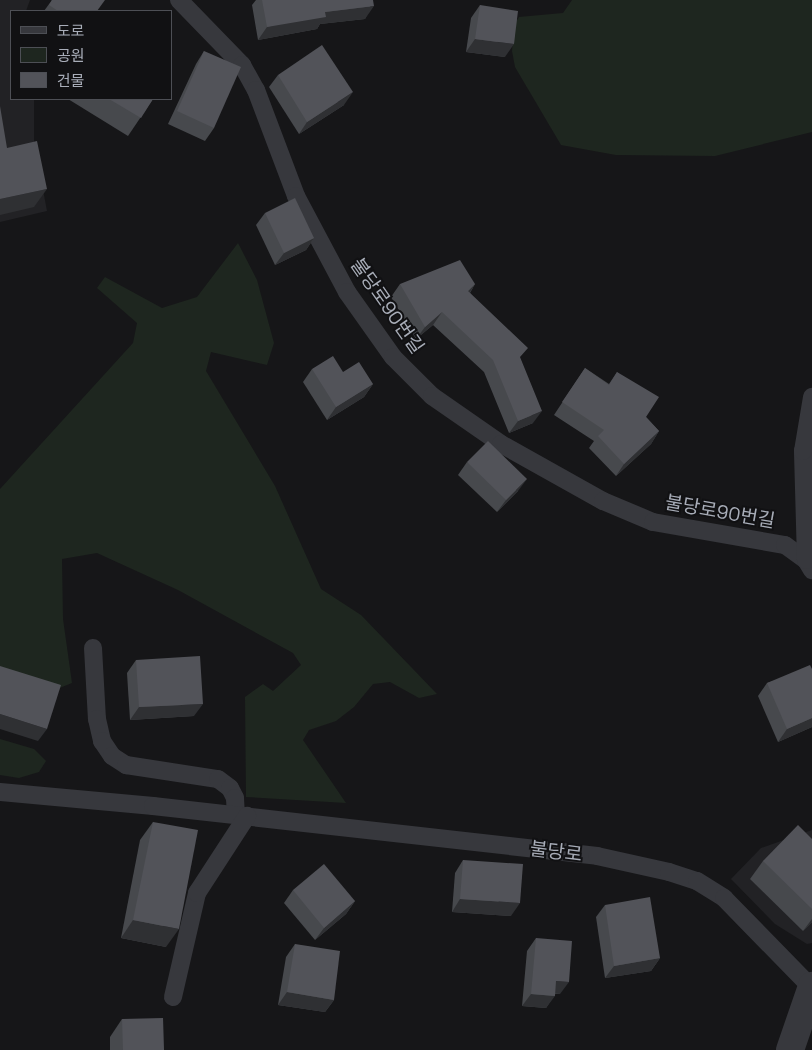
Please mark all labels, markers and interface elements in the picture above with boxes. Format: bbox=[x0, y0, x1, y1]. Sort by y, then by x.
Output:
legend bbox=[10, 10, 172, 100]
text: 도로 bbox=[57, 21, 85, 40]
text: 공원 bbox=[57, 46, 85, 65]
text: 건물 bbox=[57, 71, 85, 90]
street label: 불당로90번길 bbox=[346, 254, 428, 358]
street label: 불당로90번길 bbox=[663, 491, 777, 533]
street label: 불당로 bbox=[529, 837, 583, 867]

